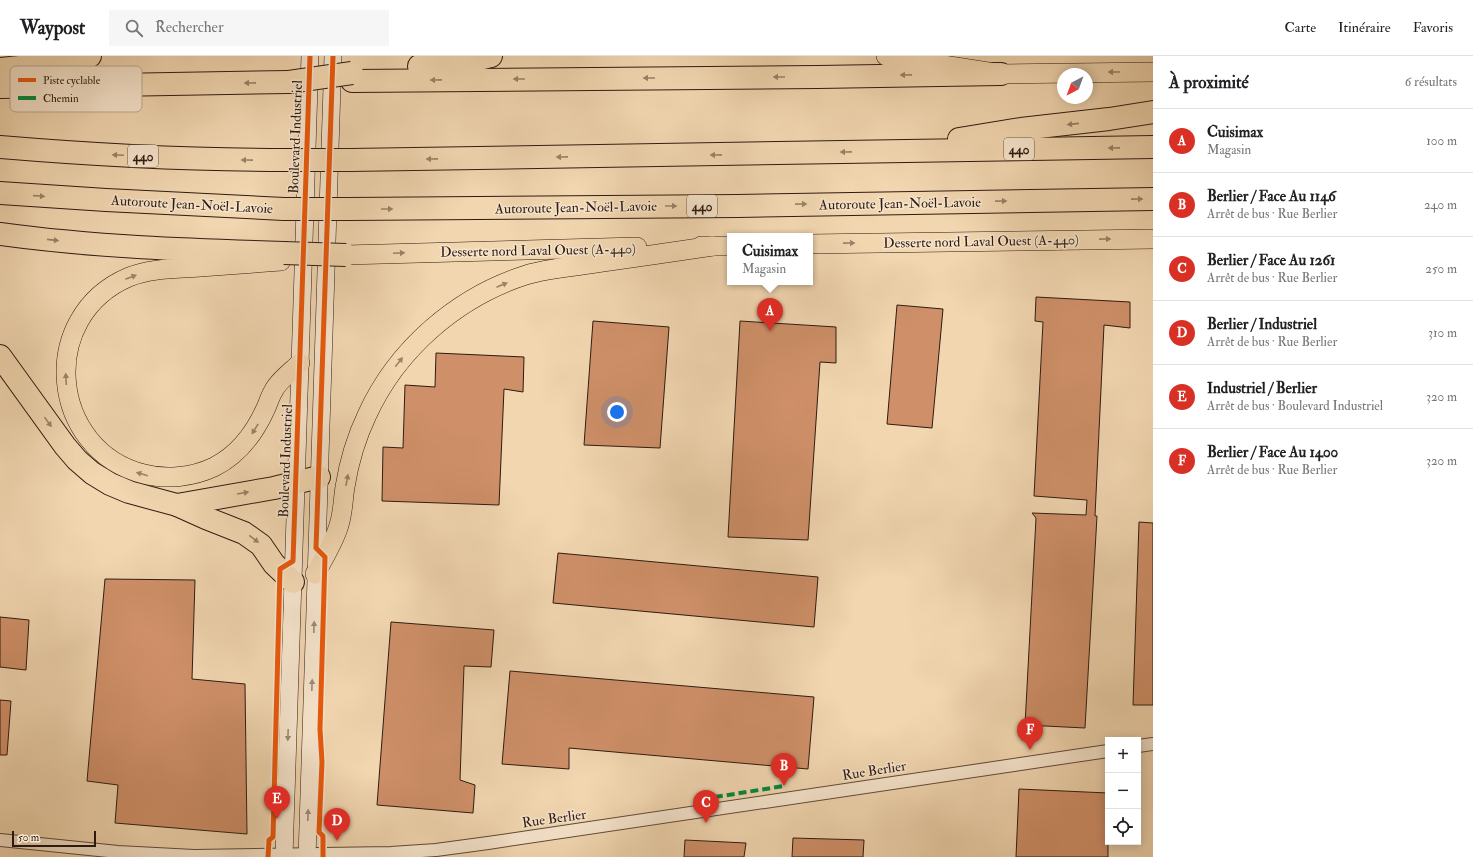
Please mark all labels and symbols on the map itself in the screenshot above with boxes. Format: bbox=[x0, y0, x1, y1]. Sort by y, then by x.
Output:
legend bbox=[10, 66, 142, 112]
north arrow bbox=[1057, 68, 1093, 104]
one-way arrow bbox=[1107, 69, 1120, 75]
one-way arrow bbox=[899, 72, 912, 78]
text: Piste cyclable bbox=[43, 74, 101, 88]
one-way arrow bbox=[772, 74, 785, 80]
one-way arrow bbox=[642, 75, 655, 81]
one-way arrow bbox=[512, 76, 525, 82]
one-way arrow bbox=[429, 77, 442, 83]
street label: Boulevard Industriel bbox=[285, 79, 306, 194]
one-way arrow bbox=[243, 80, 256, 86]
text: Chemin bbox=[43, 92, 79, 105]
one-way arrow bbox=[1067, 121, 1079, 127]
road number: 440 bbox=[1004, 138, 1034, 160]
road number: 440 bbox=[128, 145, 158, 167]
one-way arrow bbox=[1107, 145, 1120, 151]
one-way arrow bbox=[839, 149, 852, 155]
one-way arrow bbox=[710, 151, 722, 158]
one-way arrow bbox=[111, 152, 124, 158]
one-way arrow bbox=[555, 154, 568, 160]
one-way arrow bbox=[425, 156, 438, 162]
one-way arrow bbox=[240, 157, 253, 163]
one-way arrow bbox=[33, 192, 45, 199]
street label: Autoroute Jean-Noël-Lavoie bbox=[110, 192, 273, 217]
street label: Autoroute Jean-Noël-Lavoie bbox=[818, 194, 981, 213]
road number: 440 bbox=[687, 195, 717, 217]
one-way arrow bbox=[1131, 196, 1144, 202]
street label: Autoroute Jean-Noël-Lavoie bbox=[494, 198, 657, 217]
one-way arrow bbox=[995, 198, 1008, 204]
one-way arrow bbox=[795, 201, 807, 208]
one-way arrow bbox=[665, 203, 678, 209]
one-way arrow bbox=[381, 206, 394, 212]
street label: Desserte nord Laval Ouest (A-440) bbox=[883, 231, 1079, 252]
one-way arrow bbox=[1099, 236, 1112, 242]
one-way arrow bbox=[47, 237, 59, 244]
street label: Desserte nord Laval Ouest (A-440) bbox=[440, 240, 636, 261]
one-way arrow bbox=[843, 240, 855, 247]
one-way arrow bbox=[393, 250, 406, 256]
one-way arrow bbox=[125, 274, 137, 280]
one-way arrow bbox=[496, 281, 508, 287]
pin: A bbox=[757, 298, 783, 331]
one-way arrow bbox=[395, 357, 404, 368]
one-way arrow bbox=[62, 373, 69, 386]
your location bbox=[607, 402, 627, 422]
street label: Boulevard Industriel bbox=[275, 403, 296, 518]
one-way arrow bbox=[43, 417, 52, 428]
one-way arrow bbox=[251, 424, 259, 435]
one-way arrow bbox=[136, 471, 148, 477]
one-way arrow bbox=[344, 474, 350, 486]
one-way arrow bbox=[237, 490, 249, 496]
one-way arrow bbox=[249, 535, 259, 543]
one-way arrow bbox=[310, 621, 317, 633]
one-way arrow bbox=[309, 678, 315, 691]
pin: F bbox=[1017, 717, 1043, 750]
one-way arrow bbox=[285, 729, 292, 741]
pin: B bbox=[771, 753, 797, 786]
street label: Rue Berlier bbox=[841, 757, 908, 784]
pin: E bbox=[264, 786, 290, 819]
pin: C bbox=[693, 790, 719, 823]
street label: Rue Berlier bbox=[521, 805, 588, 831]
pin: D bbox=[324, 808, 350, 841]
one-way arrow bbox=[304, 809, 311, 821]
scale bar bbox=[12, 829, 96, 848]

